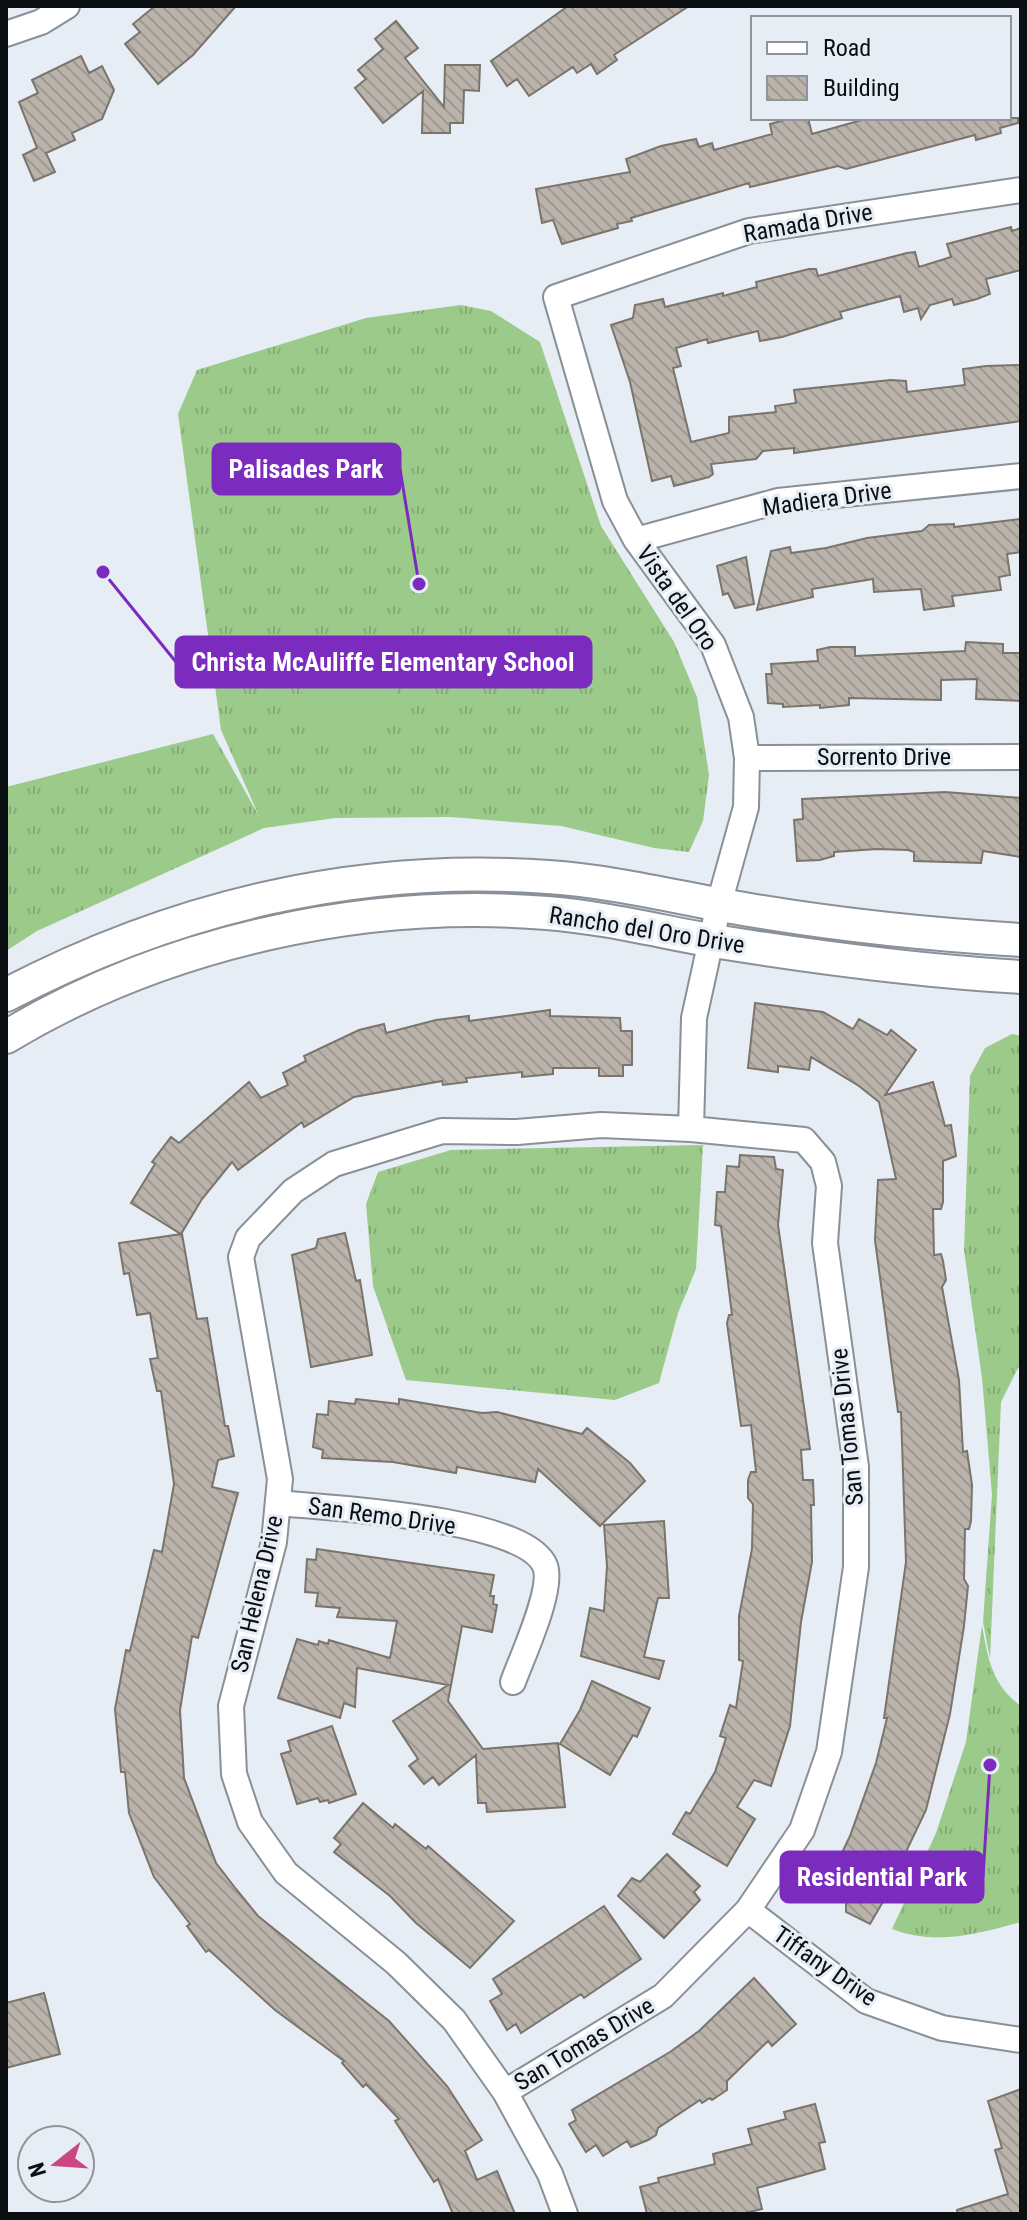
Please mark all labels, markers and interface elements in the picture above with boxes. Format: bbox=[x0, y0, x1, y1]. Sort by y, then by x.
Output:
legend bbox=[751, 16, 1011, 120]
text: Road bbox=[823, 34, 871, 62]
text: Building bbox=[823, 74, 900, 102]
street label: Ramada Drive bbox=[741, 198, 875, 248]
callout: Palisades Park bbox=[213, 444, 400, 494]
text: Palisades Park bbox=[228, 454, 384, 484]
street label: Madiera Drive bbox=[761, 476, 893, 522]
street label: Vista del Oro bbox=[631, 540, 723, 656]
callout: Christa McAuliffe Elementary School bbox=[176, 637, 591, 687]
text: Christa McAuliffe Elementary School bbox=[191, 647, 575, 677]
street label: Sorrento Drive bbox=[817, 743, 951, 771]
street label: Rancho del Oro Drive bbox=[547, 901, 747, 959]
street label: San Tomas Drive bbox=[825, 1347, 869, 1507]
street label: San Remo Drive bbox=[306, 1492, 458, 1540]
street label: San Helena Drive bbox=[225, 1513, 289, 1675]
callout: Residential Park bbox=[781, 1852, 983, 1902]
text: Residential Park bbox=[797, 1862, 968, 1892]
street label: Tiffany Drive bbox=[768, 1920, 882, 2012]
street label: San Tomas Drive bbox=[509, 1991, 659, 2097]
north arrow bbox=[16, 2124, 96, 2204]
text: N bbox=[23, 2160, 51, 2180]

